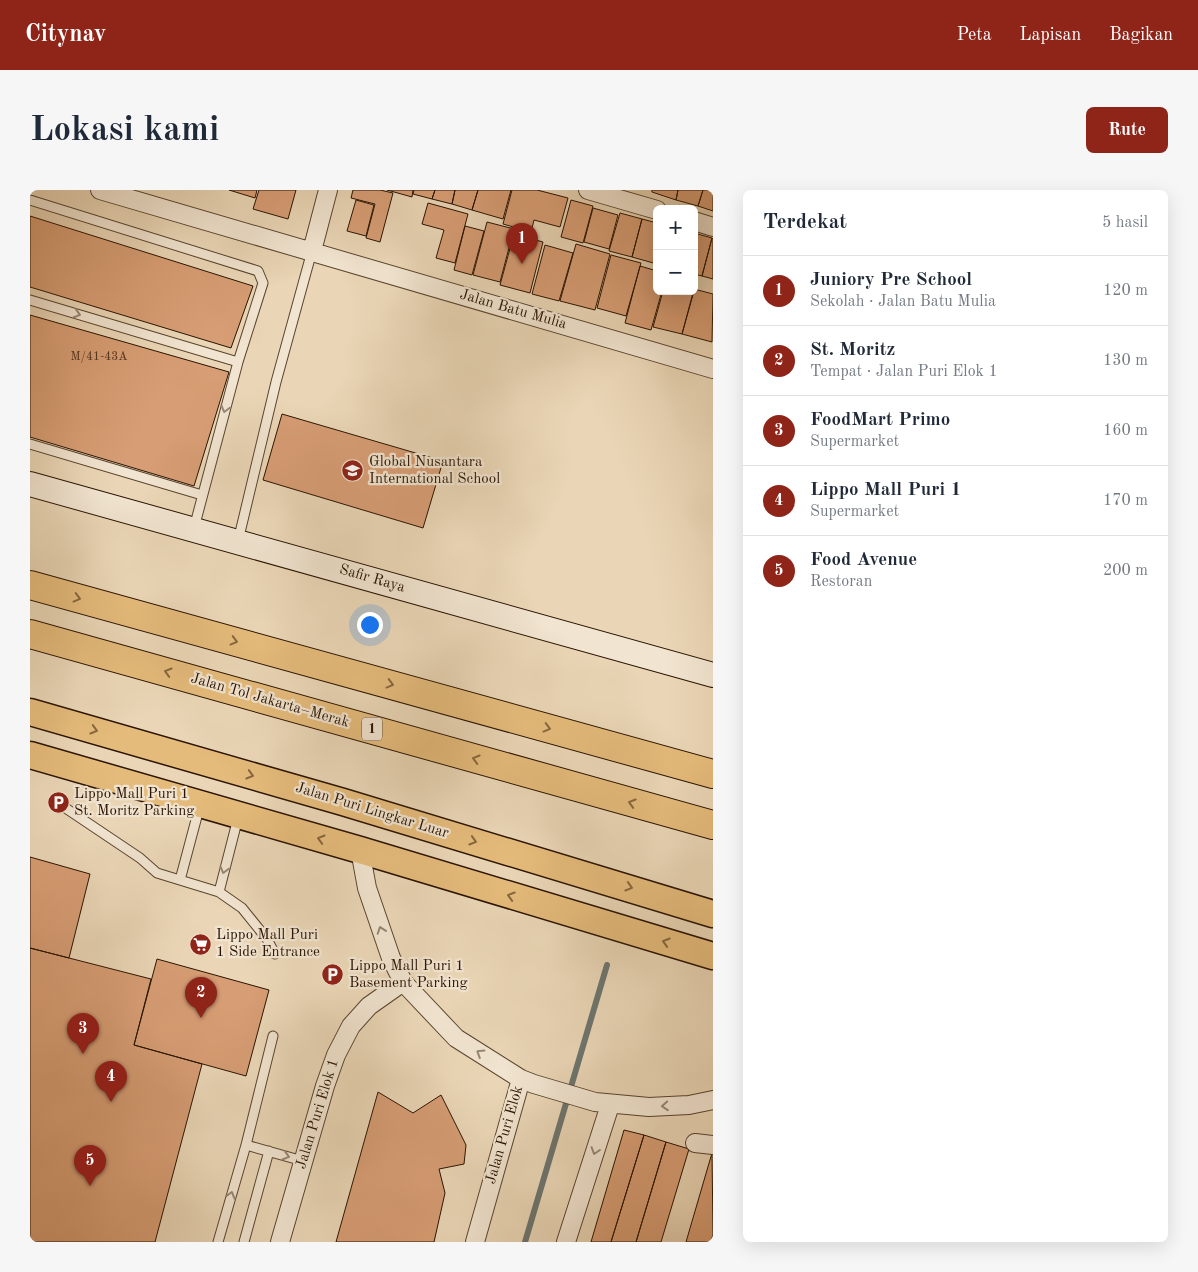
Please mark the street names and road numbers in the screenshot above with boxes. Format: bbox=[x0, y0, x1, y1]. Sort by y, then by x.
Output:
street label: Jalan Batu Mulia bbox=[458, 288, 569, 333]
street label: Safir Raya bbox=[337, 562, 407, 596]
street label: Jalan Tol Jakarta–Merak bbox=[189, 671, 351, 731]
road number: 1 bbox=[362, 718, 382, 740]
street label: Jalan Puri Lingkar Luar bbox=[294, 781, 450, 841]
street label: Jalan Puri Elok 1 bbox=[294, 1057, 342, 1171]
street label: Jalan Puri Elok bbox=[484, 1084, 526, 1186]

